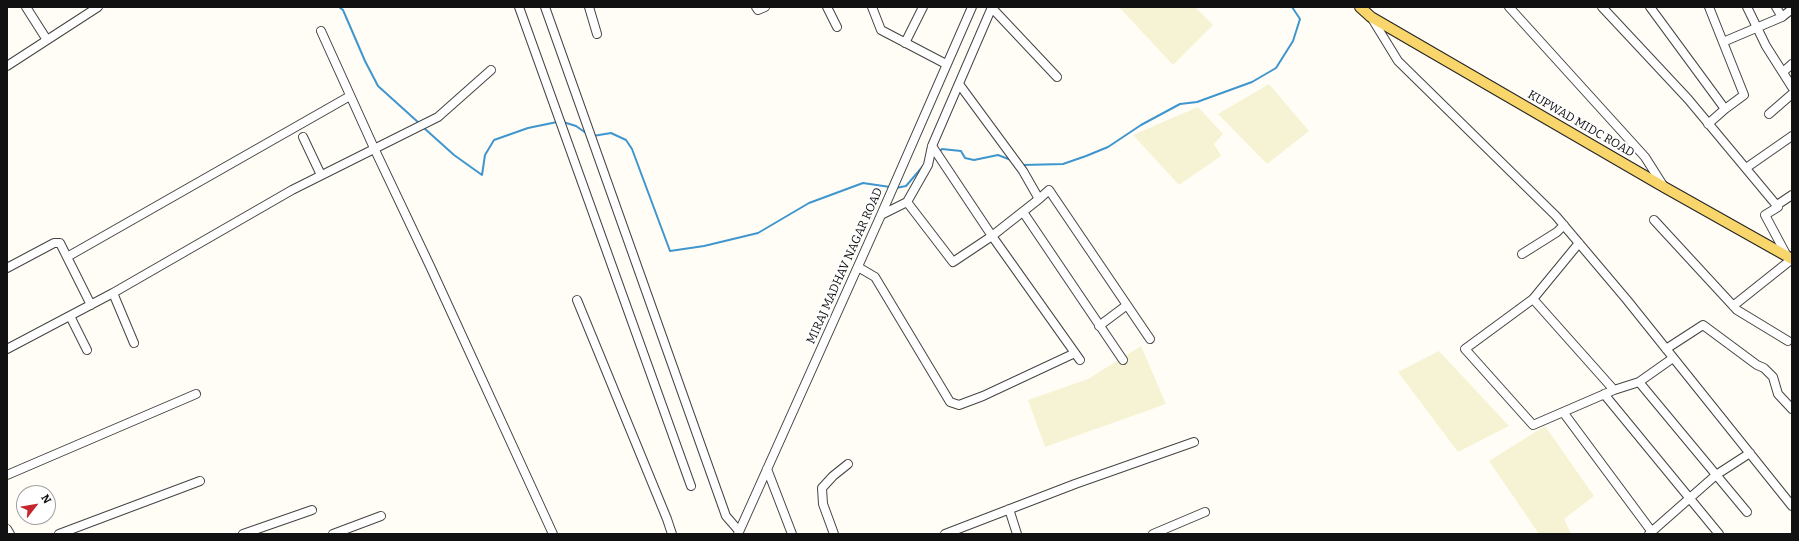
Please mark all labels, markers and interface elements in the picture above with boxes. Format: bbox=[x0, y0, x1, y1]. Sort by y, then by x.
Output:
street label: KUPWAD MIDC ROAD bbox=[1525, 88, 1637, 160]
street label: MIRAJ MADHAV NAGAR ROAD bbox=[804, 186, 886, 346]
north arrow bbox=[16, 485, 56, 525]
text: N bbox=[38, 492, 54, 506]

